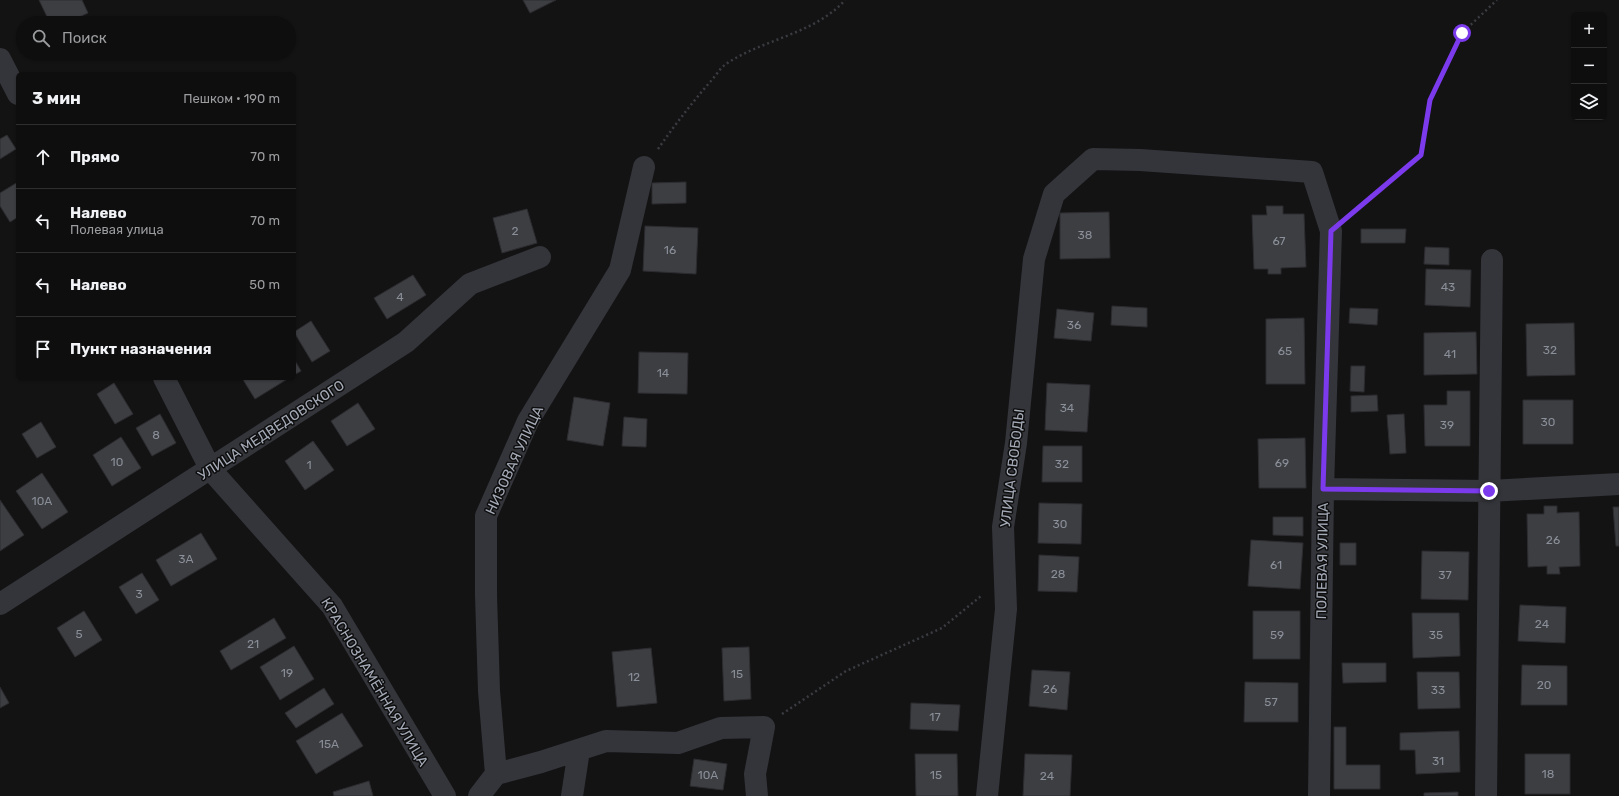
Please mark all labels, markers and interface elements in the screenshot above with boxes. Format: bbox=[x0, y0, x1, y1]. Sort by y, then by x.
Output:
map controls bbox=[1571, 12, 1607, 120]
button: + bbox=[1571, 12, 1607, 48]
search box bbox=[16, 16, 296, 60]
route start bbox=[1453, 24, 1471, 42]
icon: search bbox=[30, 27, 52, 49]
text: Поиск bbox=[62, 29, 107, 47]
button: − bbox=[1571, 48, 1607, 84]
button: layers bbox=[1571, 84, 1607, 120]
text: 3 мин bbox=[32, 88, 81, 108]
text: Пешком · 190 m bbox=[183, 91, 280, 106]
icon: ahead bbox=[32, 146, 54, 168]
text: Прямо bbox=[70, 148, 120, 166]
text: 70 m bbox=[250, 149, 280, 164]
text: Налево bbox=[70, 204, 127, 222]
icon: left bbox=[32, 210, 54, 232]
text: 70 m bbox=[250, 213, 280, 228]
text: Полевая улица bbox=[70, 222, 164, 237]
house number: 2 bbox=[511, 224, 519, 238]
house number: 38 bbox=[1078, 228, 1092, 242]
house number: 67 bbox=[1272, 234, 1286, 248]
house number: 16 bbox=[664, 243, 676, 257]
icon: left bbox=[32, 274, 54, 296]
text: Налево bbox=[70, 276, 127, 294]
text: 50 m bbox=[249, 277, 280, 292]
house number: 43 bbox=[1441, 280, 1455, 294]
house number: 4 bbox=[396, 290, 404, 304]
house number: 36 bbox=[1067, 318, 1081, 332]
icon: arrive bbox=[32, 338, 54, 360]
text: Пункт назначения bbox=[70, 340, 212, 358]
house number: 32 bbox=[1543, 343, 1557, 357]
house number: 65 bbox=[1278, 344, 1292, 358]
house number: 41 bbox=[1444, 347, 1456, 361]
house number: 14 bbox=[657, 366, 670, 380]
street label: УЛИЦА МЕДВЕДОВСКОГО bbox=[195, 377, 348, 484]
house number: 34 bbox=[1060, 401, 1075, 415]
street label: НИЗОВАЯ УЛИЦА bbox=[482, 403, 547, 517]
street label: УЛИЦА СВОБОДЫ bbox=[997, 408, 1028, 528]
house number: 30 bbox=[1541, 415, 1555, 429]
house number: 39 bbox=[1440, 418, 1454, 432]
house number: 8 bbox=[152, 428, 160, 442]
house number: 10 bbox=[111, 455, 123, 469]
house number: 69 bbox=[1275, 456, 1289, 470]
house number: 32 bbox=[1055, 457, 1069, 471]
house number: 1 bbox=[306, 458, 312, 472]
route end bbox=[1480, 482, 1498, 500]
house number: 10А bbox=[32, 494, 52, 508]
street label: ПОЛЕВАЯ УЛИЦА bbox=[1313, 502, 1332, 620]
house number: 30 bbox=[1053, 517, 1067, 531]
house number: 26 bbox=[1546, 533, 1560, 547]
house number: 3А bbox=[178, 552, 194, 566]
house number: 61 bbox=[1270, 558, 1282, 572]
house number: 28 bbox=[1051, 567, 1065, 581]
house number: 37 bbox=[1438, 568, 1452, 582]
house number: 3 bbox=[135, 587, 143, 601]
street label: КРАСНОЗНАМЁННАЯ УЛИЦА bbox=[317, 594, 433, 770]
house number: 24 bbox=[1535, 617, 1550, 631]
house number: 5 bbox=[75, 627, 83, 641]
house number: 59 bbox=[1270, 628, 1284, 642]
house number: 35 bbox=[1429, 628, 1443, 642]
house number: 21 bbox=[247, 637, 259, 651]
house number: 19 bbox=[281, 666, 293, 680]
house number: 15 bbox=[731, 667, 743, 681]
house number: 12 bbox=[628, 670, 640, 684]
house number: 20 bbox=[1537, 678, 1551, 692]
house number: 26 bbox=[1043, 682, 1057, 696]
house number: 33 bbox=[1431, 683, 1445, 697]
house number: 57 bbox=[1264, 695, 1278, 709]
house number: 17 bbox=[929, 710, 941, 724]
house number: 15А bbox=[319, 737, 339, 751]
house number: 31 bbox=[1432, 754, 1444, 768]
house number: 18 bbox=[1542, 767, 1554, 781]
house number: 10А bbox=[698, 768, 718, 782]
house number: 15 bbox=[930, 768, 942, 782]
house number: 24 bbox=[1040, 769, 1055, 783]

